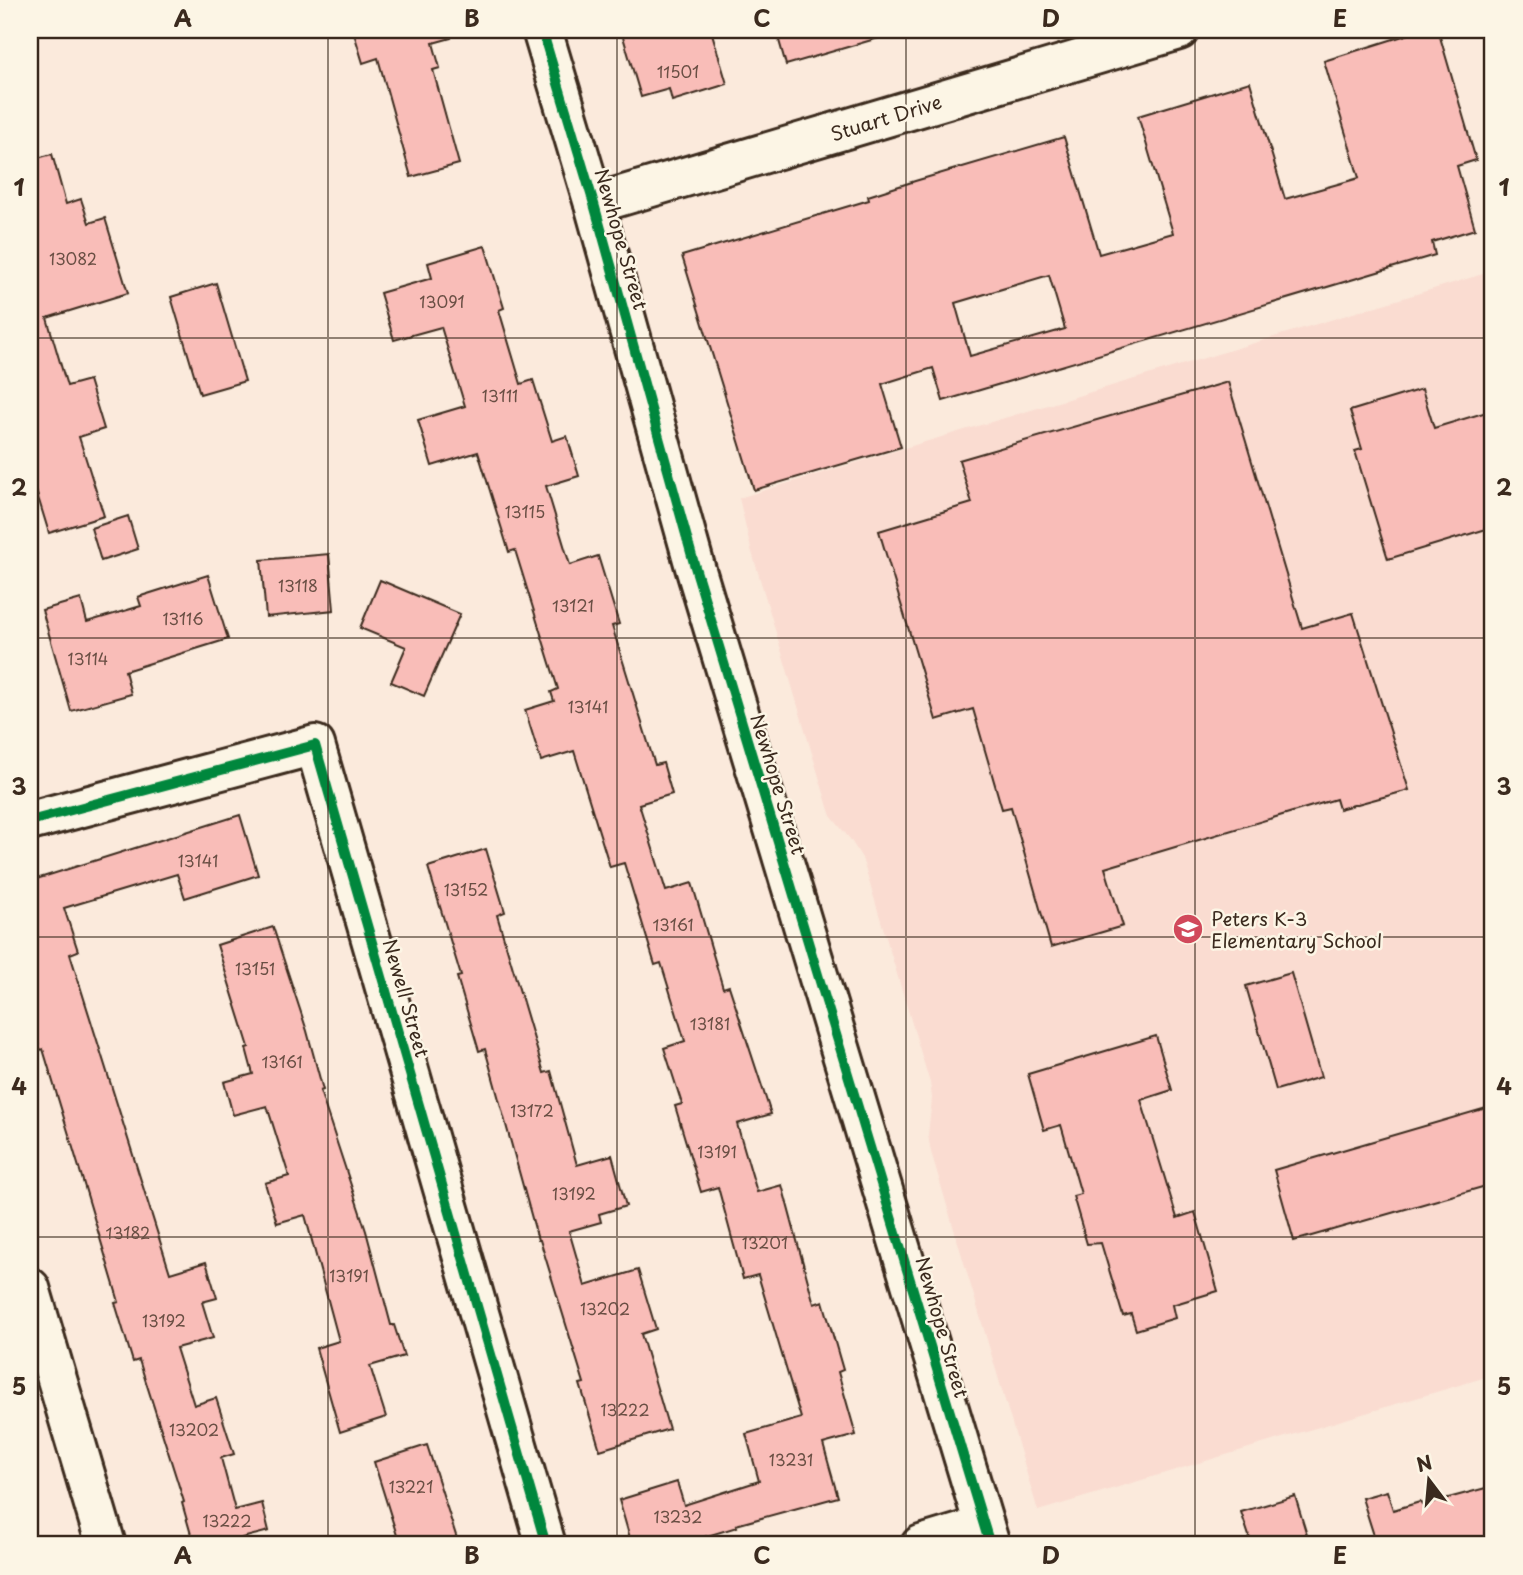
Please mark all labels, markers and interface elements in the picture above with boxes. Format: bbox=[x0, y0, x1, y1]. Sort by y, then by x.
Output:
text: A bbox=[174, 0, 192, 35]
text: B bbox=[464, 0, 480, 35]
text: C bbox=[753, 0, 771, 35]
text: D bbox=[1042, 0, 1060, 35]
text: E bbox=[1333, 0, 1347, 35]
house number: 11501 bbox=[657, 59, 699, 83]
street label: Stuart Drive bbox=[827, 87, 945, 147]
street label: Newhope Street bbox=[588, 165, 656, 313]
text: 1 bbox=[14, 169, 25, 204]
text: 1 bbox=[1499, 169, 1510, 204]
house number: 13082 bbox=[49, 246, 97, 270]
house number: 13091 bbox=[419, 289, 465, 313]
house number: 13111 bbox=[482, 383, 518, 407]
text: 2 bbox=[11, 469, 27, 504]
text: 2 bbox=[1496, 469, 1512, 504]
house number: 13115 bbox=[505, 499, 545, 523]
house number: 13118 bbox=[278, 573, 318, 597]
house number: 13121 bbox=[552, 593, 594, 617]
house number: 13116 bbox=[162, 606, 204, 630]
house number: 13114 bbox=[68, 646, 108, 670]
house number: 13141 bbox=[568, 694, 608, 718]
street label: Newhope Street bbox=[744, 710, 814, 858]
text: 3 bbox=[11, 768, 27, 803]
text: 3 bbox=[1496, 768, 1512, 803]
house number: 13141 bbox=[178, 848, 218, 872]
house number: 13152 bbox=[444, 877, 488, 901]
place label: Peters K-3 Elementary School bbox=[1211, 904, 1382, 954]
house number: 13161 bbox=[652, 912, 694, 936]
school or university icon: Peters K-3 Elementary School bbox=[1171, 912, 1205, 946]
street label: Newell Street bbox=[377, 936, 437, 1061]
house number: 13151 bbox=[235, 956, 275, 980]
house number: 13181 bbox=[690, 1011, 730, 1035]
house number: 13161 bbox=[261, 1049, 303, 1073]
text: 4 bbox=[11, 1068, 27, 1103]
text: 4 bbox=[1496, 1068, 1512, 1103]
house number: 13172 bbox=[510, 1098, 554, 1122]
house number: 13191 bbox=[697, 1139, 737, 1163]
house number: 13192 bbox=[552, 1181, 596, 1205]
house number: 13182 bbox=[106, 1220, 150, 1244]
house number: 13201 bbox=[742, 1230, 788, 1254]
street label: Newhope Street bbox=[909, 1253, 977, 1401]
house number: 13191 bbox=[329, 1263, 369, 1287]
house number: 13202 bbox=[580, 1296, 630, 1320]
house number: 13192 bbox=[142, 1308, 186, 1332]
text: 5 bbox=[12, 1368, 26, 1403]
text: 5 bbox=[1497, 1368, 1511, 1403]
house number: 13222 bbox=[600, 1397, 650, 1421]
house number: 13202 bbox=[169, 1417, 219, 1441]
north arrow bbox=[1394, 1446, 1464, 1516]
house number: 13231 bbox=[769, 1447, 813, 1471]
text: N bbox=[1413, 1447, 1435, 1478]
house number: 13221 bbox=[389, 1474, 433, 1498]
house number: 13232 bbox=[654, 1504, 702, 1528]
house number: 13222 bbox=[202, 1508, 252, 1532]
text: A bbox=[174, 1537, 192, 1572]
text: B bbox=[464, 1537, 480, 1572]
text: C bbox=[753, 1537, 771, 1572]
text: D bbox=[1042, 1537, 1060, 1572]
text: E bbox=[1333, 1537, 1347, 1572]

